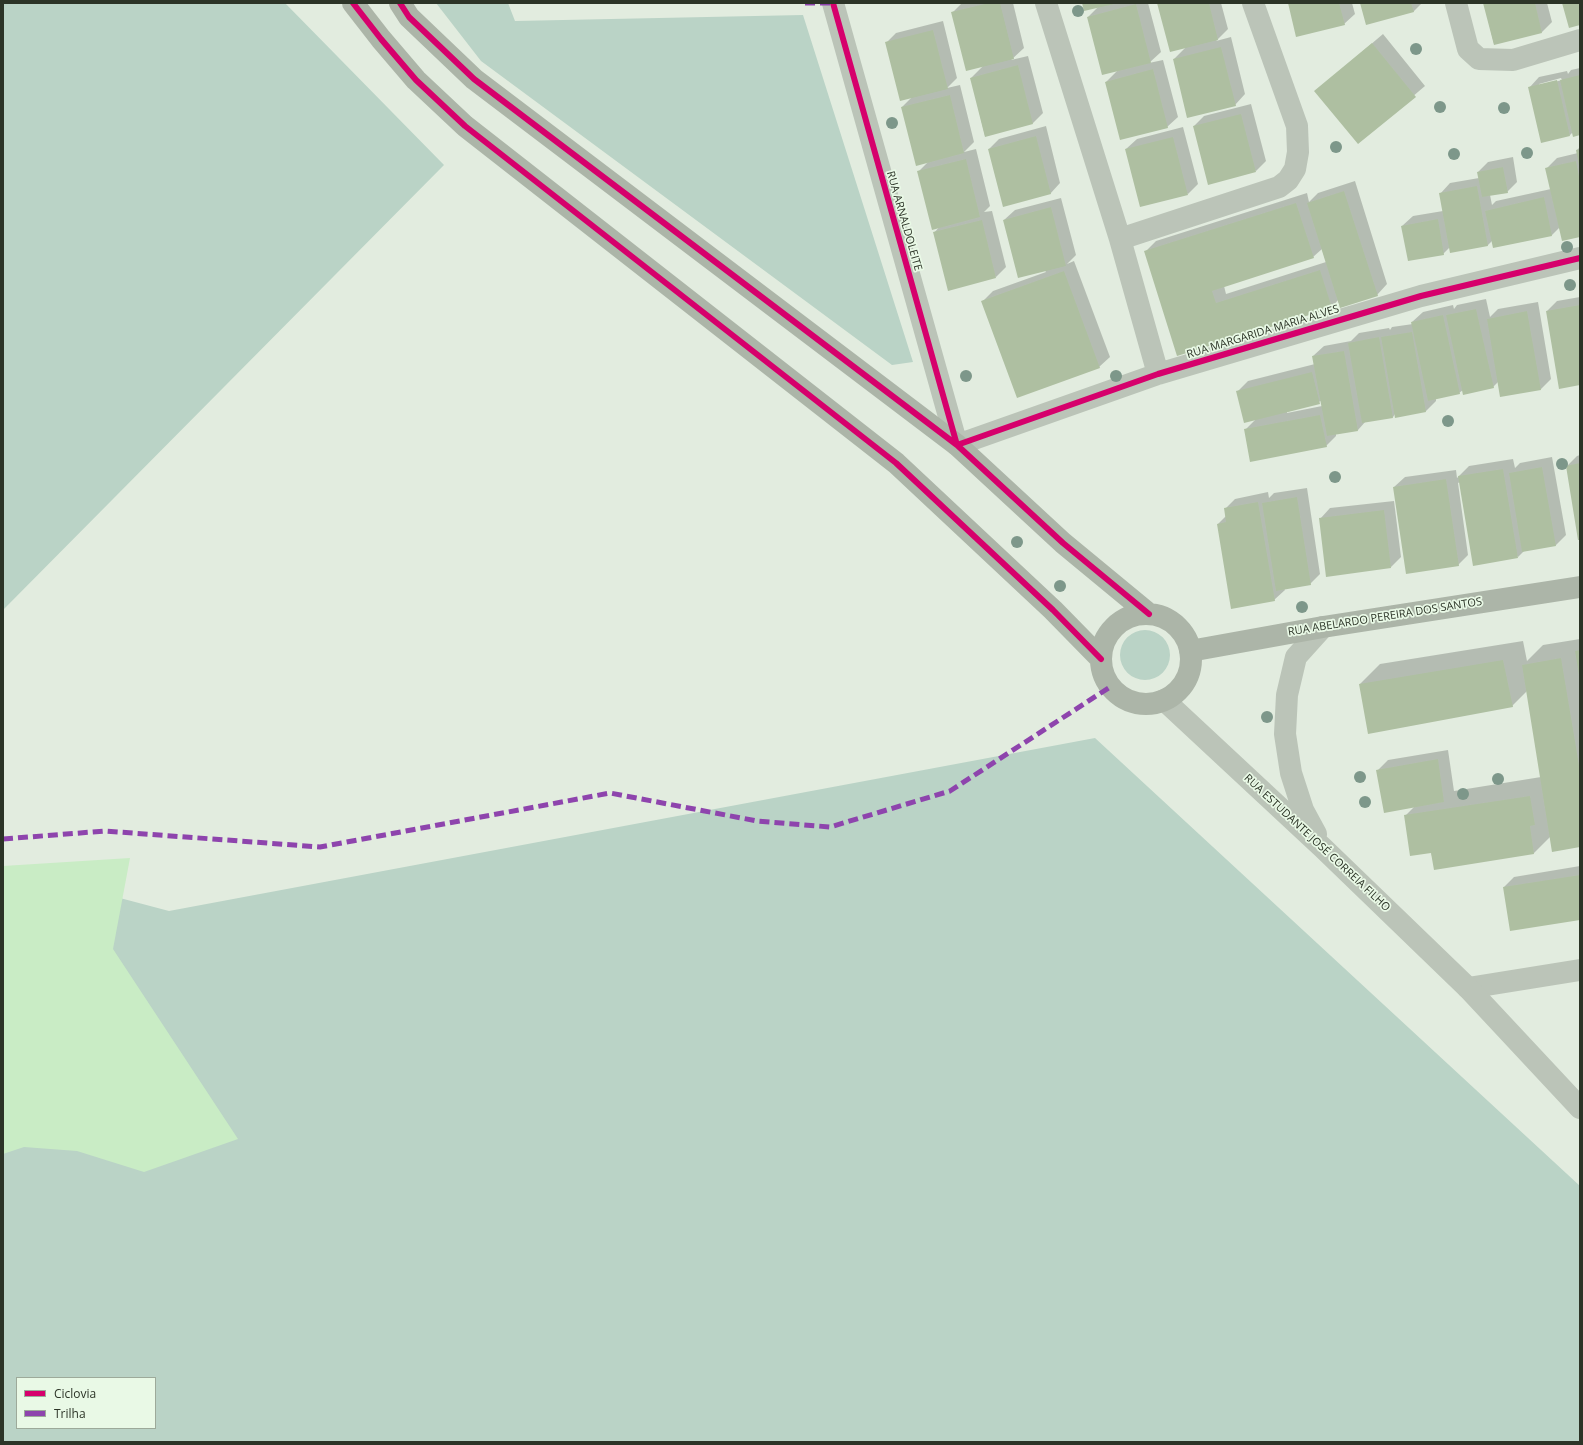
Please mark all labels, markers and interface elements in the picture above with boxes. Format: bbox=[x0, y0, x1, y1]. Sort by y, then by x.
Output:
street label: RUA ARNALDOLEITE bbox=[883, 170, 925, 272]
street label: RUA MARGARIDA MARIA ALVES bbox=[1185, 302, 1341, 362]
street label: RUA ABELARDO PEREIRA DOS SANTOS bbox=[1287, 595, 1483, 639]
street label: RUA ESTUDANTE JOSÉ CORREIA FILHO bbox=[1241, 772, 1393, 914]
legend bbox=[16, 1377, 156, 1429]
text: Ciclovia bbox=[54, 1385, 96, 1402]
text: Trilha bbox=[54, 1405, 86, 1422]

